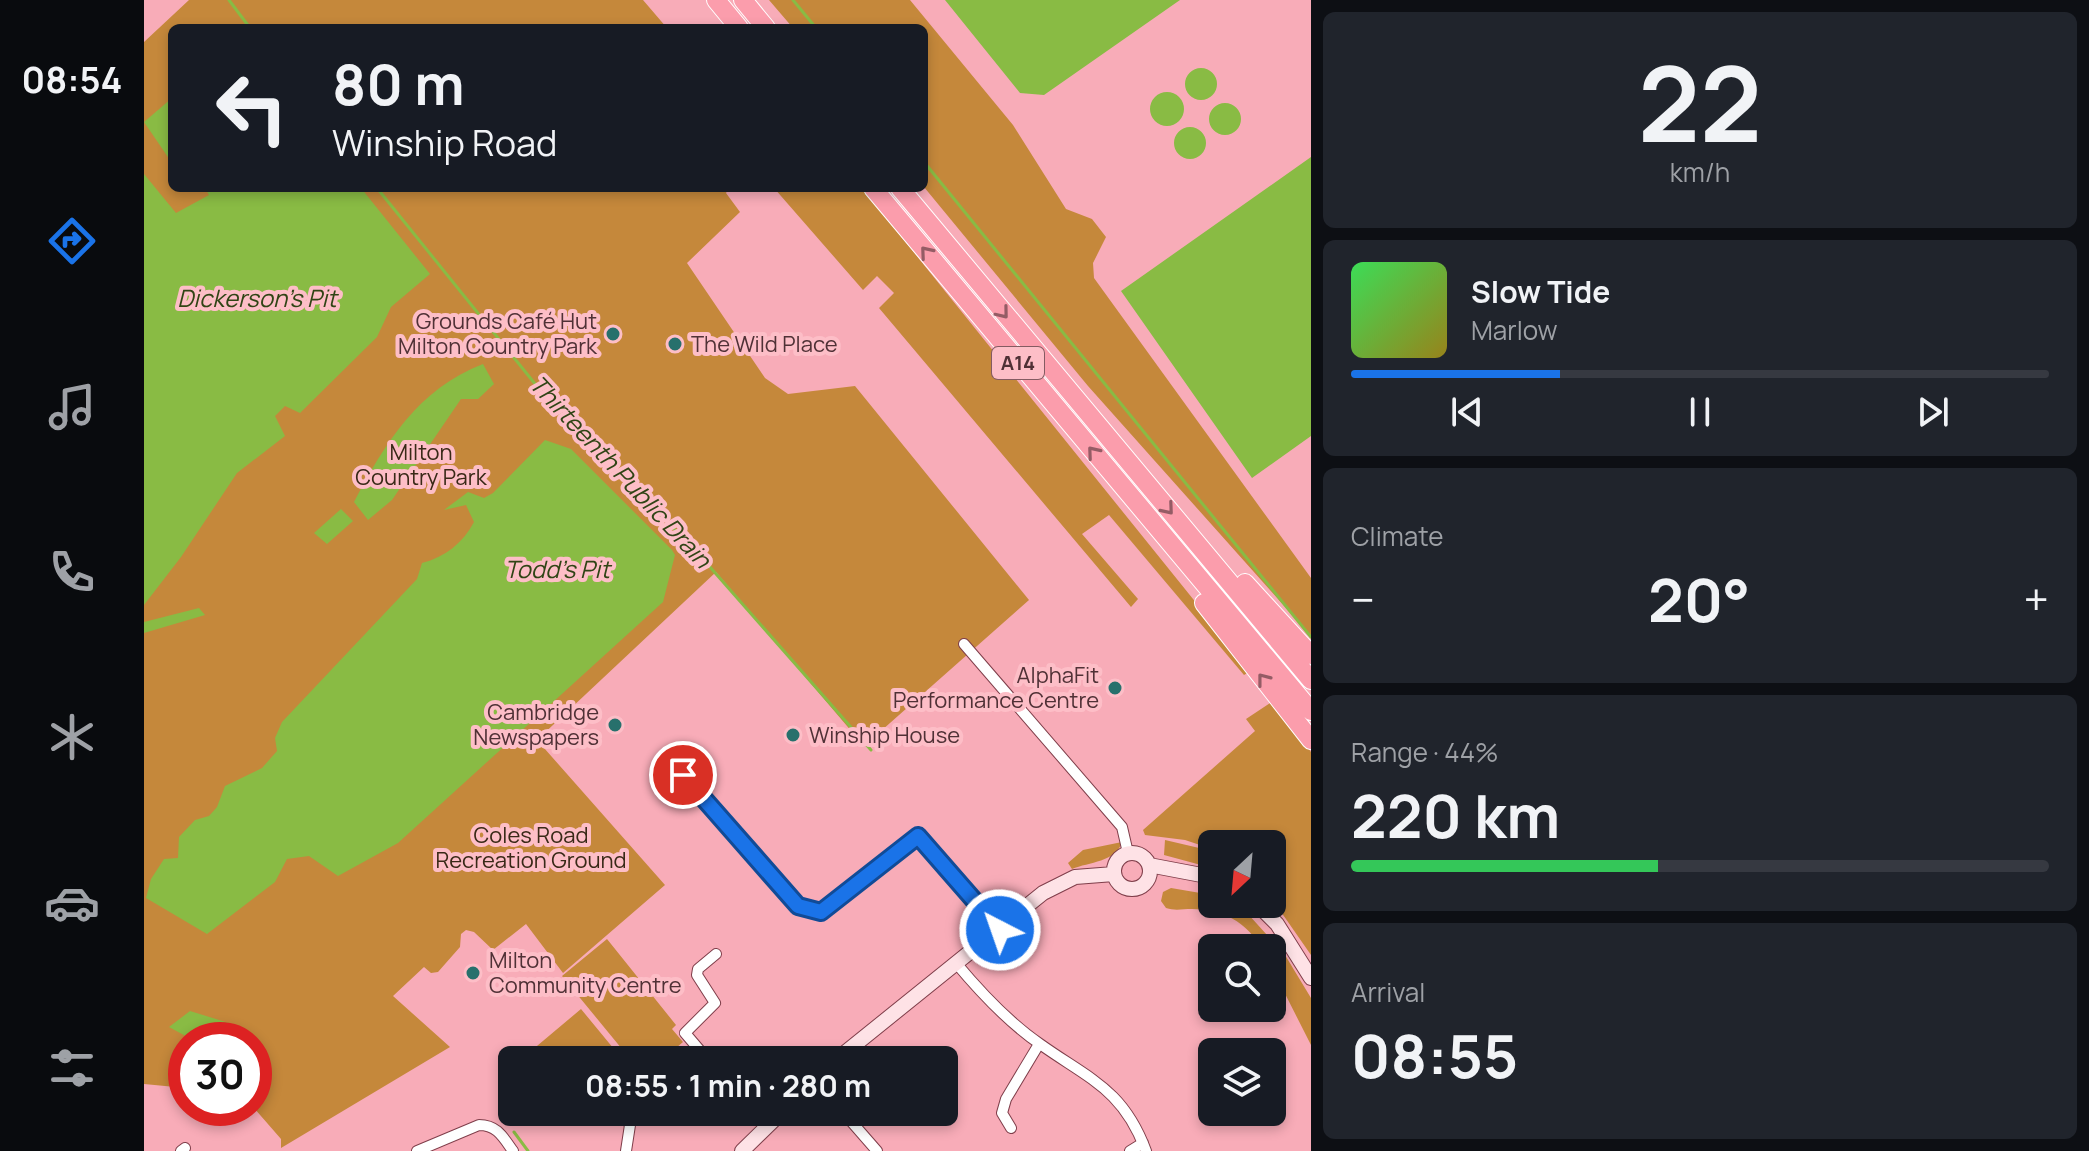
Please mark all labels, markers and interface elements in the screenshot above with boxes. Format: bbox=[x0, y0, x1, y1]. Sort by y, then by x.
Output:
text: 22 bbox=[1638, 31, 1762, 173]
text: 80 m bbox=[332, 45, 465, 122]
text: 08:54 bbox=[21, 55, 123, 104]
icon: left bbox=[200, 56, 304, 160]
text: Winship Road bbox=[332, 118, 557, 167]
text: km/h bbox=[1670, 154, 1730, 190]
icon: directions bbox=[44, 213, 100, 269]
one-way arrow bbox=[921, 247, 936, 261]
text: Slow Tide bbox=[1471, 271, 1610, 312]
water label: Dickerson's Pit bbox=[177, 281, 339, 314]
one-way arrow bbox=[993, 303, 1008, 318]
place label: Grounds Café Hut Milton Country Park bbox=[398, 306, 598, 361]
text: Marlow bbox=[1471, 312, 1558, 348]
marker: Grounds Café Hut Milton Country Park bbox=[604, 325, 622, 343]
place label: The Wild Place bbox=[691, 329, 838, 359]
marker: The Wild Place bbox=[666, 335, 684, 353]
road number: A14 bbox=[992, 347, 1044, 379]
water label: Thirteenth Public Drain bbox=[523, 367, 720, 575]
icon: music bbox=[44, 379, 100, 435]
icon: previous bbox=[1445, 390, 1489, 434]
icon: pause bbox=[1678, 390, 1722, 434]
icon: next bbox=[1911, 390, 1955, 434]
park label: Milton Country Park bbox=[355, 437, 488, 492]
one-way arrow bbox=[1088, 446, 1103, 461]
one-way arrow bbox=[1158, 500, 1172, 515]
text: Climate bbox=[1351, 518, 1443, 554]
icon: phone bbox=[44, 544, 100, 600]
water label: Todd's Pit bbox=[504, 552, 612, 585]
text: 20° bbox=[1648, 558, 1750, 640]
text: − bbox=[1351, 569, 1375, 629]
text: + bbox=[2024, 569, 2049, 629]
place label: AlphaFit Performance Centre bbox=[893, 660, 1099, 715]
one-way arrow bbox=[1258, 673, 1272, 688]
marker: AlphaFit Performance Centre bbox=[1106, 679, 1124, 697]
place label: Cambridge Newspapers bbox=[473, 697, 599, 752]
icon: climate bbox=[44, 709, 100, 765]
marker: Cambridge Newspapers bbox=[606, 716, 624, 734]
place label: Winship House bbox=[809, 720, 960, 750]
marker: Winship House bbox=[784, 726, 802, 744]
text: Range · 44% bbox=[1351, 734, 1499, 770]
pin bbox=[649, 741, 717, 809]
icon: arrive bbox=[661, 753, 705, 797]
text: 220 km bbox=[1351, 774, 1560, 856]
park label: Coles Road Recreation Ground bbox=[435, 820, 627, 875]
north arrow bbox=[1198, 830, 1286, 918]
map controls bbox=[1198, 830, 1286, 1126]
icon: car bbox=[44, 875, 100, 931]
position arrow bbox=[958, 888, 1042, 972]
button: search bbox=[1198, 934, 1286, 1022]
place label: Milton Community Centre bbox=[489, 945, 682, 1000]
marker: Milton Community Centre bbox=[464, 964, 482, 982]
text: Arrival bbox=[1351, 974, 1425, 1010]
text: 08:55 bbox=[1351, 1014, 1518, 1096]
speed limit sign: 30 bbox=[168, 1022, 272, 1126]
button: layers bbox=[1198, 1038, 1286, 1126]
icon: filters bbox=[44, 1040, 100, 1096]
text: 08:55 · 1 min · 280 m bbox=[585, 1065, 871, 1106]

